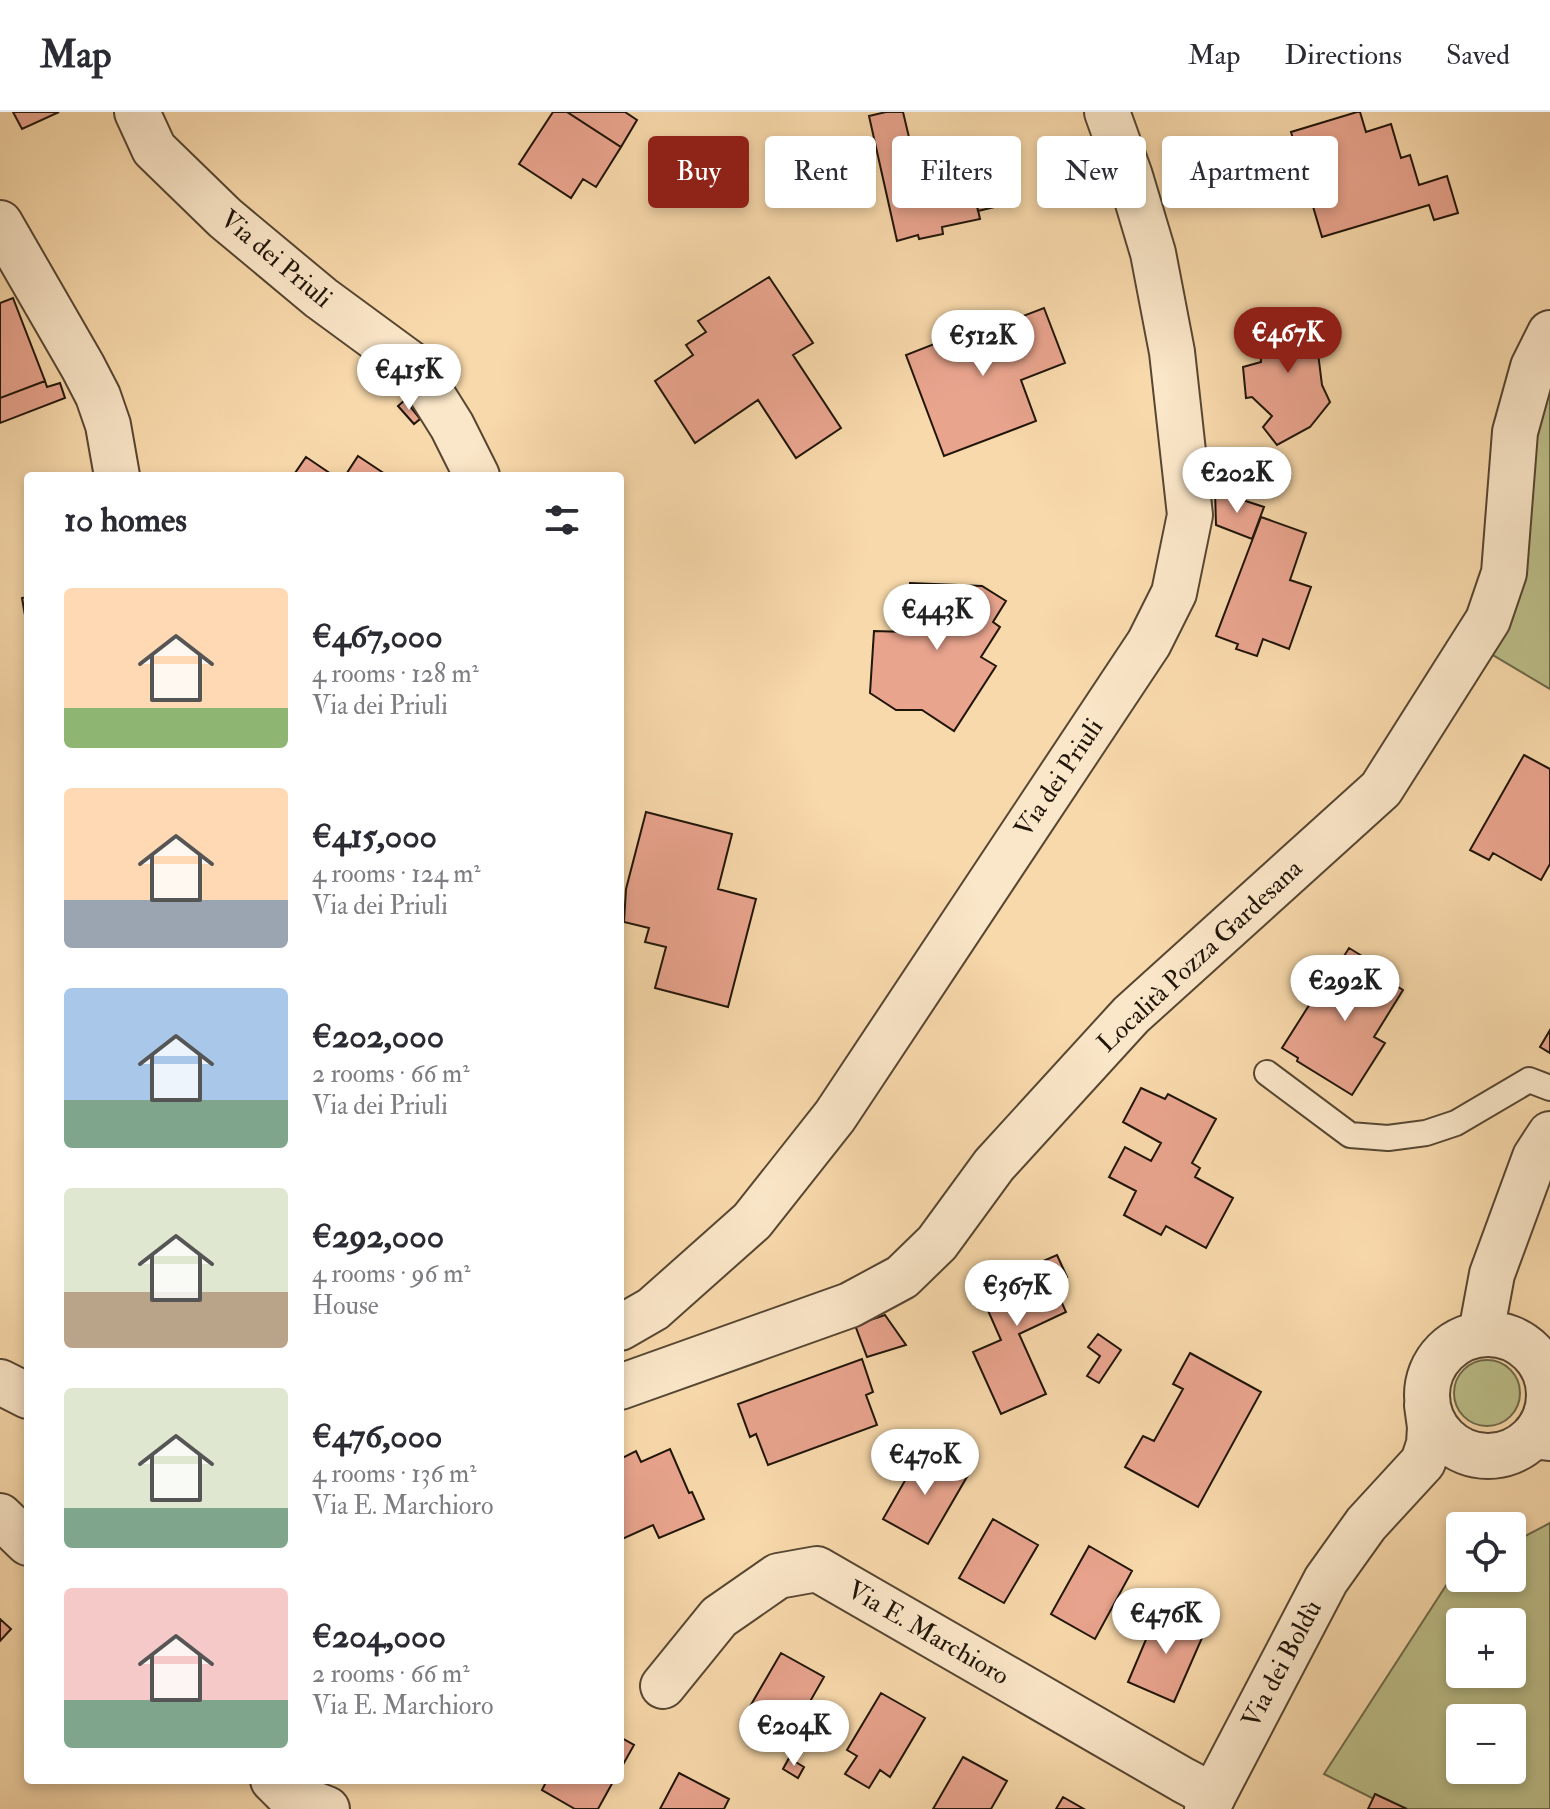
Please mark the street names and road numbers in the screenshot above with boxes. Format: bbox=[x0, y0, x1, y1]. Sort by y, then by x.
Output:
street label: Via dei Priuli bbox=[214, 203, 338, 315]
street label: Via dei Priuli bbox=[1008, 713, 1110, 843]
street label: Località Pozza Gardesana bbox=[1091, 853, 1309, 1059]
street label: Via E. Marchioro bbox=[841, 1574, 1015, 1692]
street label: Via dei Boldù bbox=[1235, 1595, 1329, 1733]

